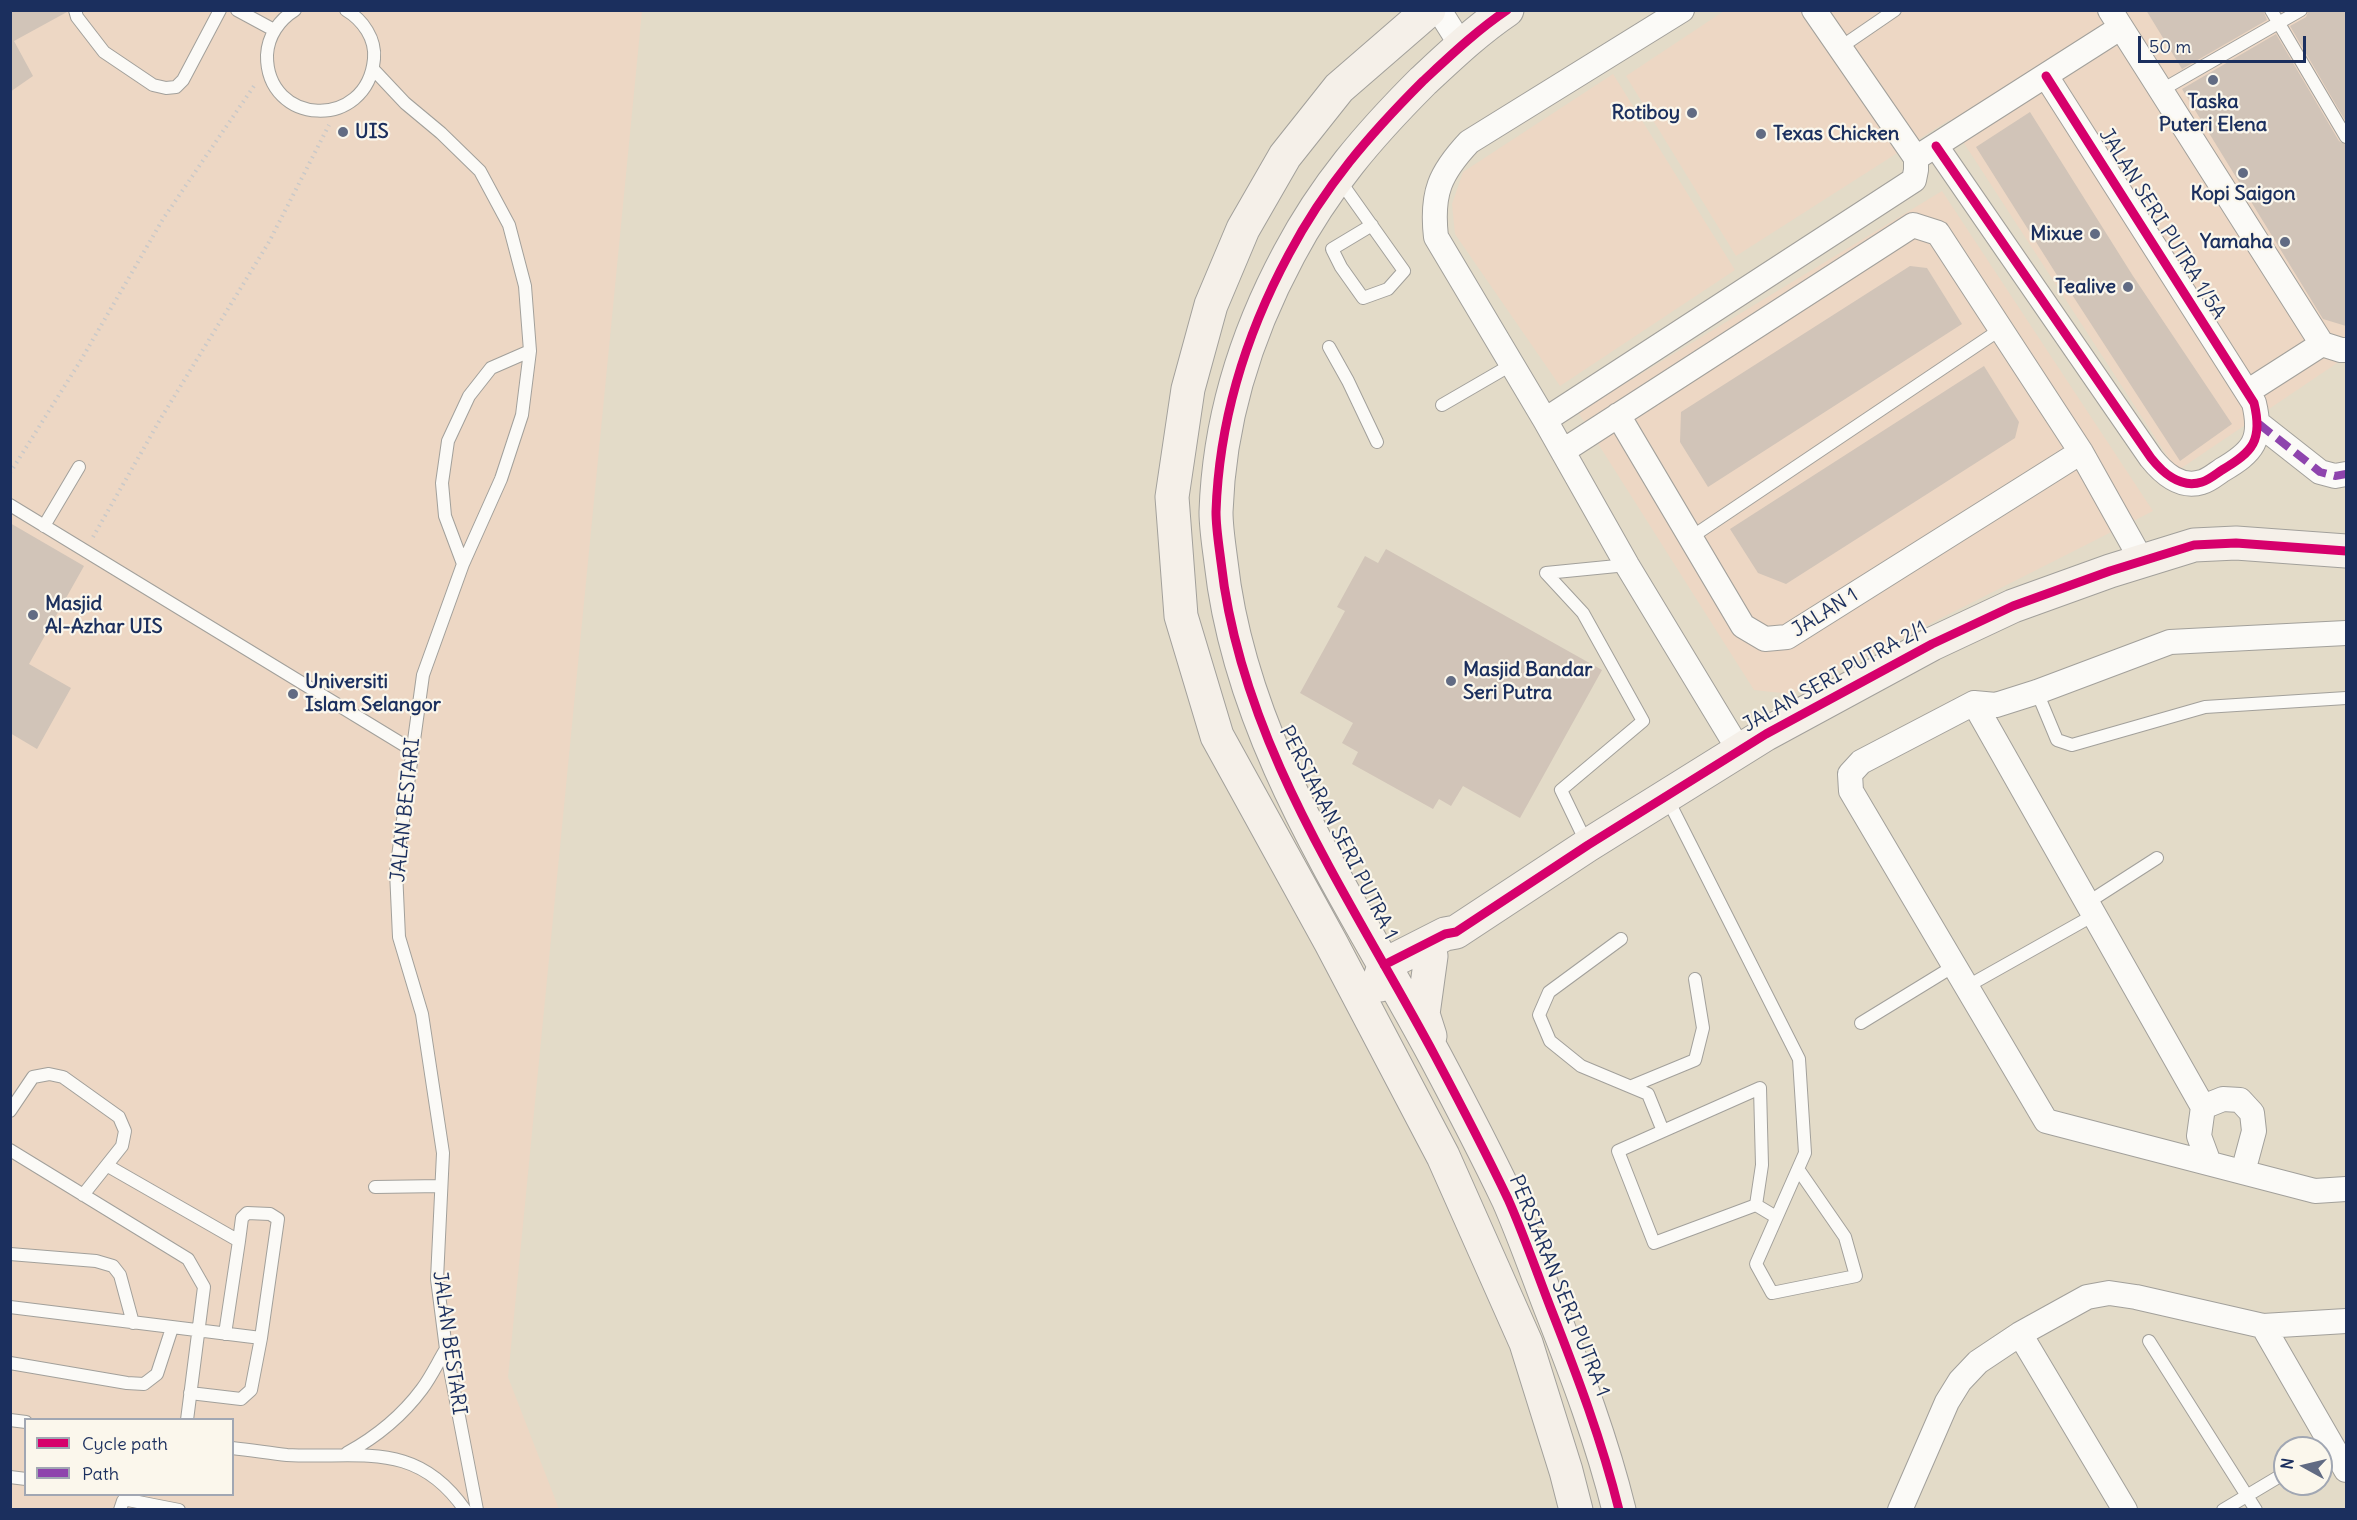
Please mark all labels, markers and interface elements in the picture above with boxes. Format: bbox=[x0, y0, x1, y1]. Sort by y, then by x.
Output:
scale bar bbox=[2141, 24, 2309, 62]
text: 50 m bbox=[2149, 35, 2191, 58]
marker: Taska Puteri Elena bbox=[2206, 73, 2220, 87]
place label: Taska Puteri Elena bbox=[2159, 90, 2267, 137]
place label: Rotiboy bbox=[1611, 101, 1680, 125]
marker: Rotiboy bbox=[1685, 106, 1699, 120]
place label: UIS bbox=[355, 120, 388, 144]
place label: Texas Chicken bbox=[1773, 122, 1899, 146]
street label: JALAN SERI PUTRA 1/5A bbox=[2093, 124, 2231, 324]
marker: UIS bbox=[336, 125, 350, 139]
marker: Texas Chicken bbox=[1754, 127, 1768, 141]
marker: Kopi Saigon bbox=[2236, 166, 2250, 180]
place label: Kopi Saigon bbox=[2190, 182, 2296, 206]
place label: Mixue bbox=[2030, 222, 2083, 246]
marker: Mixue bbox=[2088, 227, 2102, 241]
place label: Yamaha bbox=[2200, 230, 2273, 254]
marker: Yamaha bbox=[2278, 235, 2292, 249]
place label: Tealive bbox=[2055, 275, 2116, 299]
marker: Tealive bbox=[2121, 280, 2135, 294]
street label: JALAN 1 bbox=[1788, 583, 1862, 643]
place label: Masjid Al-Azhar UIS bbox=[45, 592, 163, 639]
marker: Masjid Al-Azhar UIS bbox=[26, 608, 40, 622]
street label: JALAN SERI PUTRA 2/1 bbox=[1739, 616, 1931, 738]
place label: Masjid Bandar Seri Putra bbox=[1463, 658, 1592, 705]
place label: Universiti Islam Selangor bbox=[305, 670, 441, 717]
marker: Masjid Bandar Seri Putra bbox=[1444, 674, 1458, 688]
marker: Universiti Islam Selangor bbox=[286, 687, 300, 701]
street label: PERSIARAN SERI PUTRA 1 bbox=[1274, 722, 1402, 944]
street label: JALAN BESTARI bbox=[386, 737, 426, 883]
street label: PERSIARAN SERI PUTRA 1 bbox=[1504, 1172, 1614, 1400]
street label: JALAN BESTARI bbox=[427, 1269, 471, 1417]
legend bbox=[24, 1418, 234, 1496]
text: Cycle path bbox=[82, 1432, 168, 1455]
north arrow bbox=[2273, 1436, 2333, 1496]
text: N bbox=[2276, 1457, 2298, 1471]
text: Path bbox=[82, 1462, 119, 1485]

